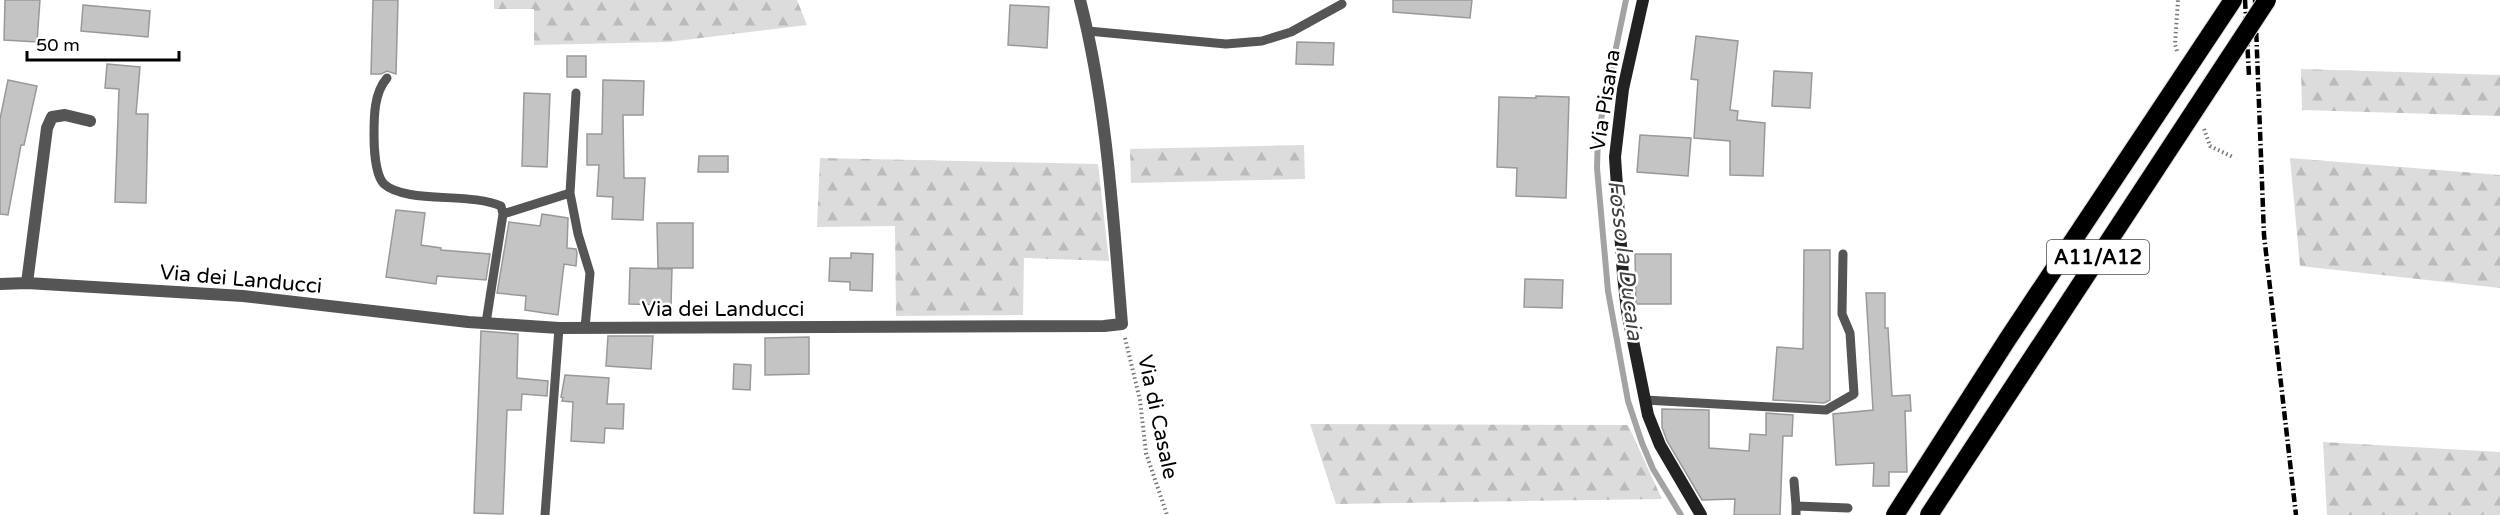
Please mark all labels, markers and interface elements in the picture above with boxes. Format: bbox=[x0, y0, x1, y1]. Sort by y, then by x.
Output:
scale bar bbox=[27, 24, 178, 62]
text: 50 m bbox=[36, 34, 80, 56]
street label: Via Pisana bbox=[1585, 47, 1626, 153]
water label: Fosso la Ducaia bbox=[1602, 178, 1648, 342]
road number: A11/A12 bbox=[2047, 240, 2149, 274]
street label: Via dei Landucci bbox=[159, 260, 323, 299]
street label: Via dei Landucci bbox=[642, 297, 804, 322]
street label: Via di Casale bbox=[1132, 353, 1183, 482]

